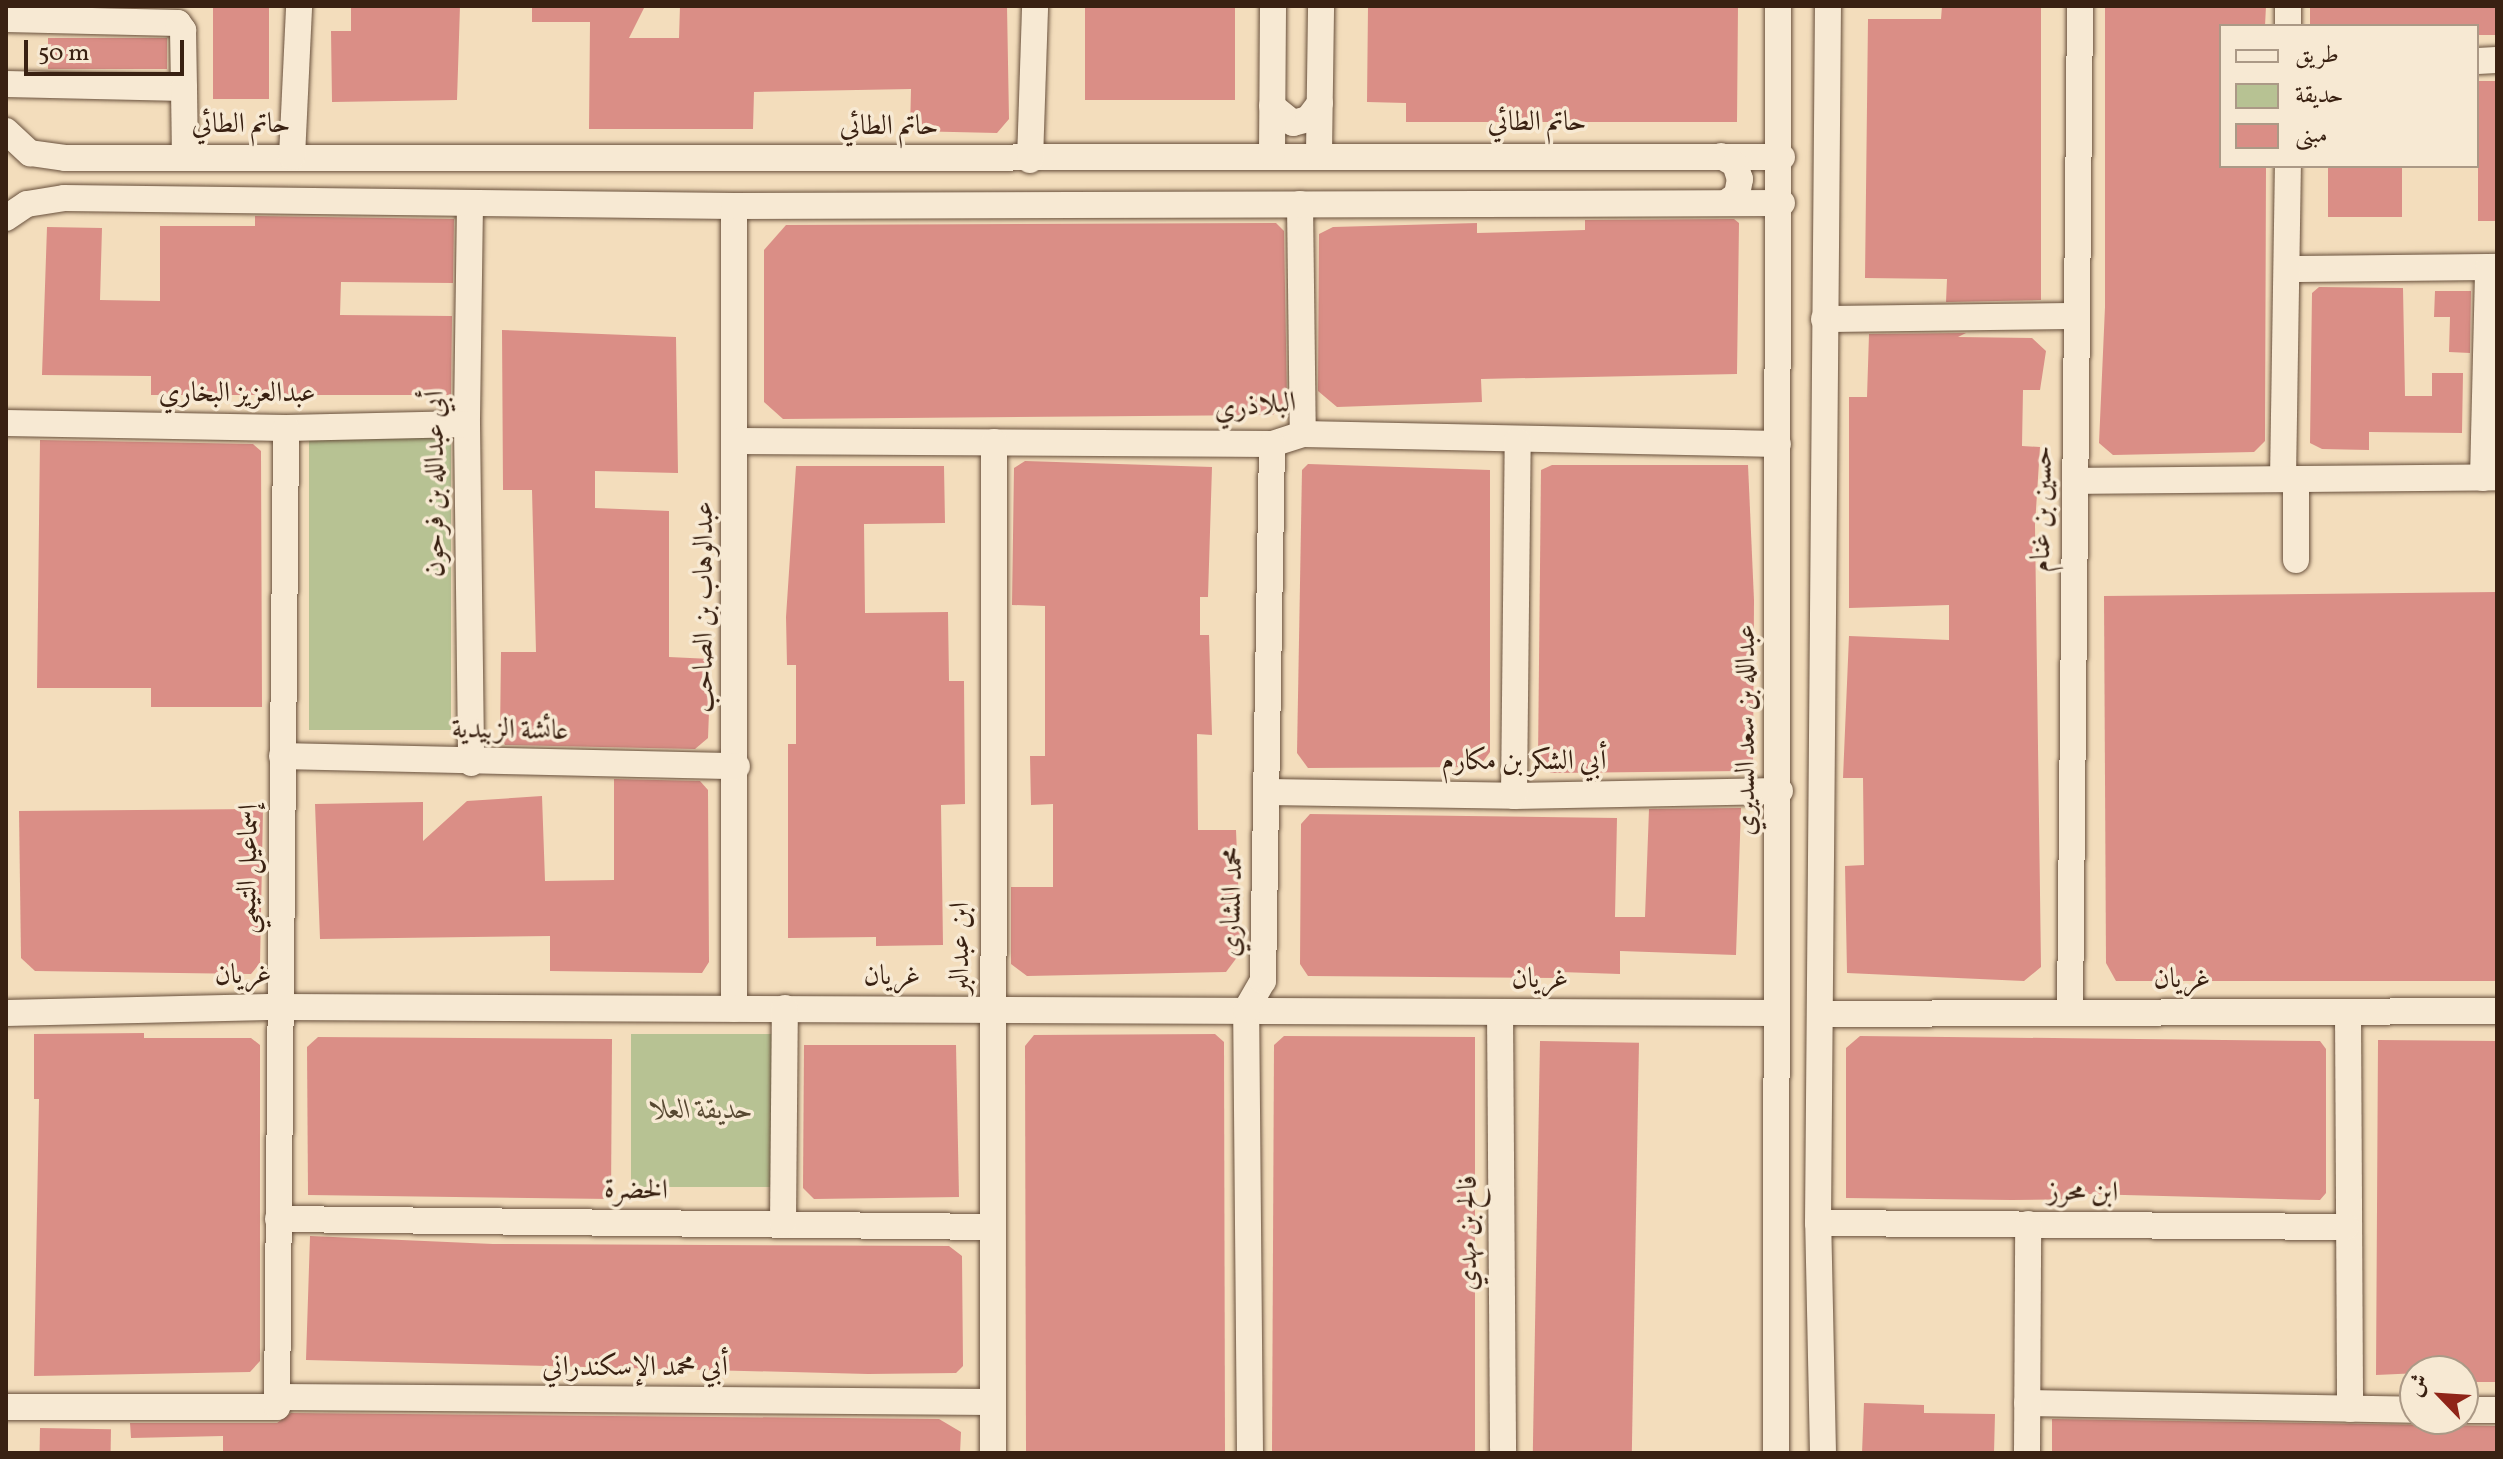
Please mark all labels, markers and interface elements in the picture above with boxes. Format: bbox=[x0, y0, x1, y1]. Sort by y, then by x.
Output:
scale bar bbox=[28, 24, 188, 74]
legend bbox=[2219, 24, 2479, 168]
text: 50 m bbox=[38, 37, 90, 71]
text: طريق bbox=[2295, 39, 2339, 73]
text: حديقة bbox=[2295, 79, 2344, 113]
street label: حاتم الطائي bbox=[1488, 106, 1586, 140]
street label: حاتم الطائي bbox=[192, 108, 290, 142]
street label: حاتم الطائي bbox=[840, 110, 938, 144]
text: مبنى bbox=[2295, 119, 2328, 153]
street label: عبدالعزيز البخاري bbox=[158, 377, 316, 411]
street label: البلاذري bbox=[1213, 387, 1297, 427]
street label: أبي عبدالله بن فرحون bbox=[419, 391, 453, 577]
street label: حسين بن غنام bbox=[2025, 445, 2061, 573]
street label: عبدالوهاب بن الصاحب bbox=[688, 501, 722, 713]
street label: عبدالله بن سعد السديري bbox=[1730, 624, 1764, 836]
street label: عائشة الزبيدية bbox=[451, 713, 569, 749]
street label: أبي الشكر بن مكارم bbox=[1442, 745, 1606, 779]
street label: إسماعيل التيمي bbox=[231, 804, 267, 934]
street label: محمد المشاري bbox=[1214, 846, 1252, 958]
street label: ابن عبدالبر bbox=[944, 902, 978, 994]
street label: غريان bbox=[214, 959, 272, 993]
street label: غريان bbox=[864, 960, 920, 994]
street label: غريان bbox=[1512, 963, 1568, 997]
street label: غريان bbox=[2154, 963, 2210, 997]
park label: حديقة العلا bbox=[651, 1094, 753, 1128]
street label: الخضرة bbox=[604, 1174, 668, 1208]
street label: فالح بن مهدي bbox=[1452, 1175, 1486, 1291]
street label: ابن محرز bbox=[2048, 1176, 2118, 1210]
street label: أبي محمد الإسكندراني bbox=[542, 1351, 728, 1385]
north arrow bbox=[2399, 1355, 2479, 1435]
text: ش bbox=[2400, 1369, 2437, 1402]

